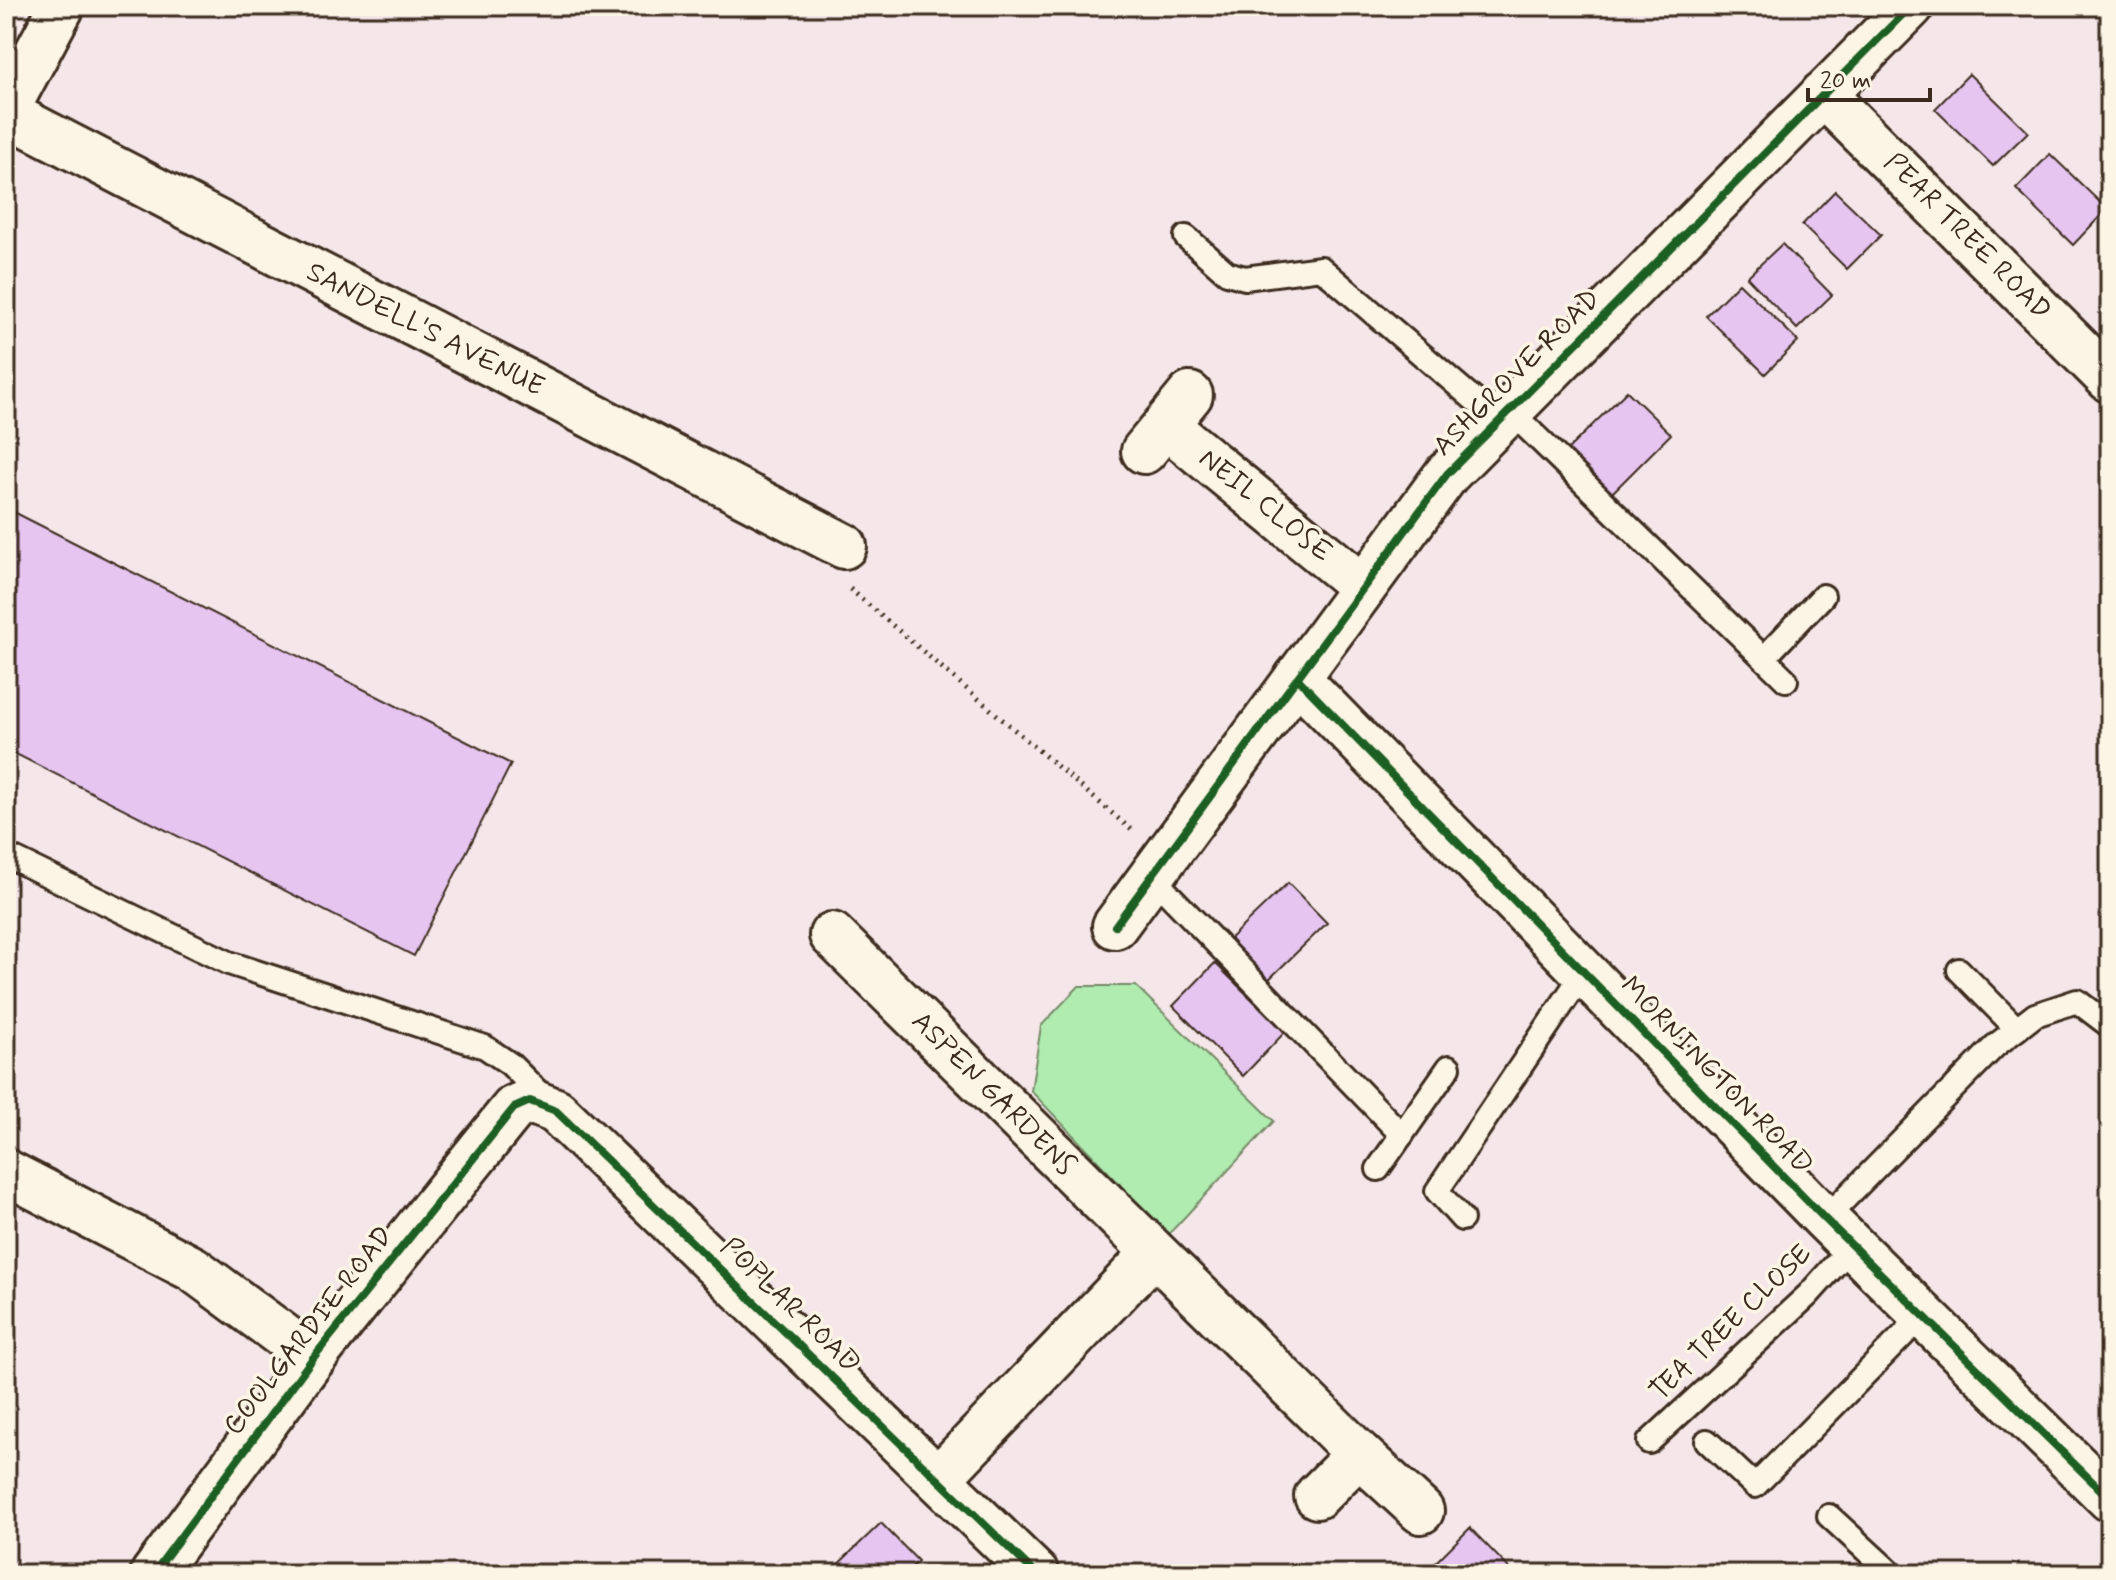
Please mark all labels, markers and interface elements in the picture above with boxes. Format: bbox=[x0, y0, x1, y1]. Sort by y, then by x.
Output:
scale bar bbox=[1808, 52, 1930, 102]
text: 20 m bbox=[1820, 66, 1871, 97]
street label: PEAR TREE ROAD bbox=[1875, 145, 2059, 329]
street label: SANDELL'S AVENUE bbox=[300, 254, 550, 406]
street label: ASHGROVE ROAD bbox=[1425, 281, 1609, 465]
street label: NEIL CLOSE bbox=[1191, 441, 1339, 571]
street label: MORNINGTON ROAD bbox=[1611, 969, 1821, 1183]
street label: ASPEN GARDENS bbox=[903, 1004, 1083, 1184]
street label: COOLGARDIE ROAD bbox=[216, 1219, 402, 1443]
street label: POPLAR ROAD bbox=[712, 1230, 868, 1382]
street label: TEA TREE CLOSE bbox=[1642, 1236, 1820, 1410]

